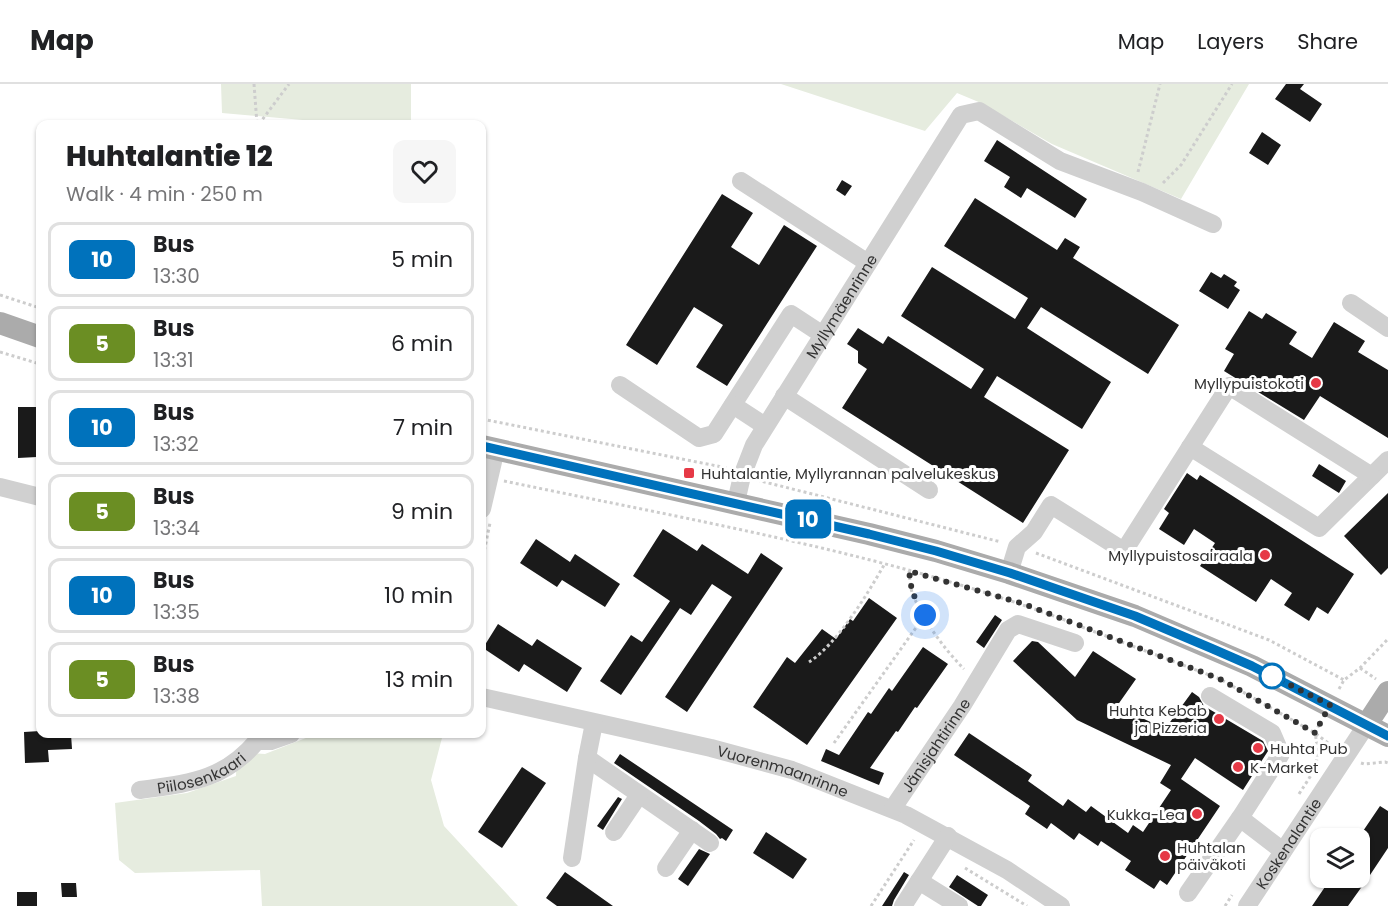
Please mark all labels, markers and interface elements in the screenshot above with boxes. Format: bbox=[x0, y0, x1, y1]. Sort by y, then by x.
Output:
text: Map bbox=[30, 21, 94, 60]
text: Map bbox=[1118, 27, 1164, 56]
text: Layers bbox=[1197, 27, 1264, 56]
text: Share bbox=[1297, 27, 1358, 56]
text: Huhtalantie 12 bbox=[66, 137, 273, 176]
button: heart bbox=[393, 140, 456, 203]
text: Walk · 4 min · 250 m bbox=[66, 180, 263, 208]
text: Bus bbox=[153, 229, 195, 260]
text: 5 min bbox=[391, 244, 453, 275]
text: 10 bbox=[91, 245, 113, 274]
street label: Myllymäenrinne bbox=[801, 250, 882, 362]
text: 13:30 bbox=[153, 262, 200, 290]
text: Bus bbox=[153, 313, 195, 344]
text: 6 min bbox=[391, 328, 453, 359]
text: 5 bbox=[95, 329, 109, 358]
text: 13:31 bbox=[153, 346, 194, 374]
place label: Myllypuistokoti bbox=[1194, 373, 1304, 394]
marker: Myllypuistokoti bbox=[1309, 376, 1323, 390]
text: Bus bbox=[153, 397, 195, 428]
text: 7 min bbox=[393, 412, 453, 443]
text: 10 bbox=[91, 413, 113, 442]
text: 13:32 bbox=[153, 430, 199, 458]
place label: Huhtalantie, Myllyrannan palvelukeskus bbox=[701, 463, 996, 484]
marker: Huhtalantie, Myllyrannan palvelukeskus bbox=[682, 466, 696, 480]
text: Bus bbox=[153, 481, 195, 512]
text: 9 min bbox=[391, 496, 453, 527]
text: 5 bbox=[95, 497, 109, 526]
line badge: 10 bbox=[781, 500, 835, 538]
text: 10 bbox=[797, 505, 819, 534]
text: 13:34 bbox=[153, 514, 200, 542]
place label: Myllypuistosairaala bbox=[1108, 545, 1253, 566]
marker: Myllypuistosairaala bbox=[1258, 548, 1272, 562]
text: Bus bbox=[153, 565, 195, 596]
text: 10 min bbox=[384, 580, 453, 611]
text: 10 bbox=[91, 581, 113, 610]
text: 13:35 bbox=[153, 598, 200, 626]
your location bbox=[910, 600, 940, 630]
text: Bus bbox=[153, 649, 195, 680]
unlabelled marker bbox=[1259, 663, 1285, 689]
text: 13 min bbox=[385, 664, 453, 695]
text: 5 bbox=[95, 665, 109, 694]
text: 13:38 bbox=[153, 682, 200, 710]
street label: Jänisjahtirinne bbox=[896, 694, 975, 796]
place label: Huhta Kebab ja Pizzeria bbox=[1109, 700, 1207, 738]
marker: Huhta Kebab ja Pizzeria bbox=[1212, 712, 1226, 726]
place label: Huhta Pub bbox=[1270, 738, 1348, 759]
street label: Vuorenmaanrinne bbox=[715, 740, 852, 802]
marker: Huhta Pub bbox=[1251, 741, 1265, 755]
street label: Piilosenkaari bbox=[156, 747, 250, 798]
place label: K-Market bbox=[1250, 757, 1318, 778]
marker: K-Market bbox=[1231, 760, 1245, 774]
street label: Koskenalantie bbox=[1251, 794, 1326, 893]
place label: Kukka-Lea bbox=[1107, 804, 1185, 825]
marker: Kukka-Lea bbox=[1190, 807, 1204, 821]
map controls bbox=[1310, 828, 1370, 888]
button: layers bbox=[1310, 828, 1370, 888]
place label: Huhtalan päiväkoti bbox=[1177, 837, 1246, 875]
marker: Huhtalan päiväkoti bbox=[1158, 849, 1172, 863]

